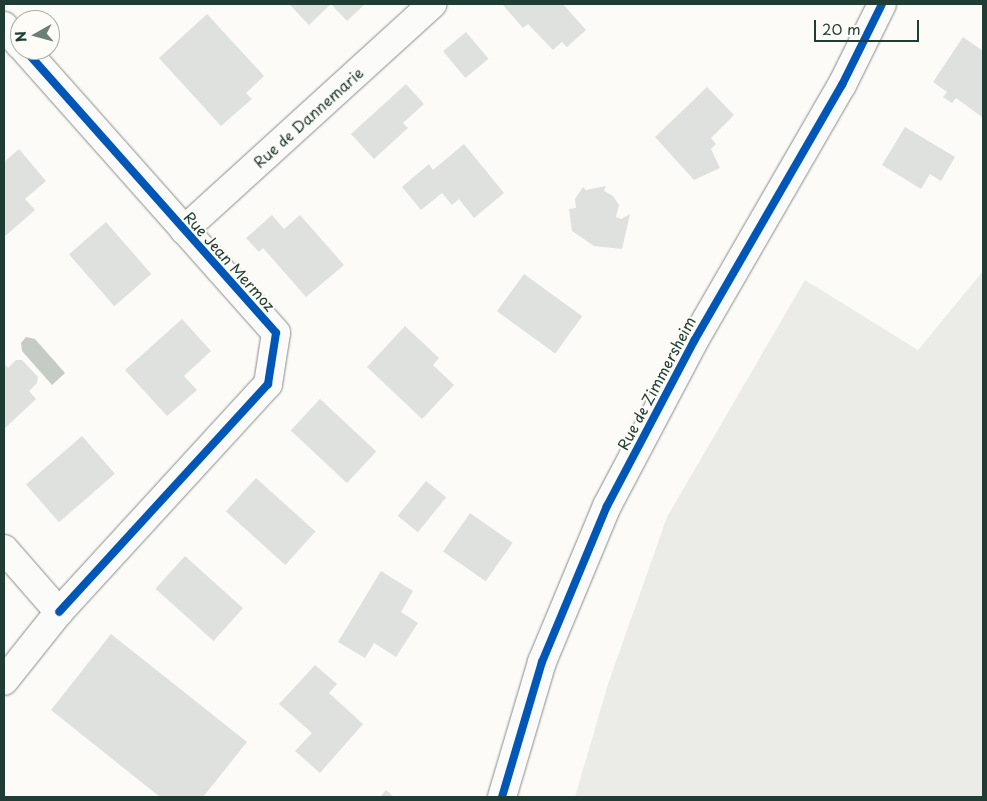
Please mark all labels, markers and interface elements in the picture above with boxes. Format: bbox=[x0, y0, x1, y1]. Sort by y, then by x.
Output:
north arrow bbox=[10, 10, 60, 60]
scale bar bbox=[817, 10, 922, 42]
text: 20 m bbox=[822, 17, 861, 40]
text: N bbox=[10, 30, 32, 44]
street label: Rue de Dannemarie bbox=[248, 62, 368, 172]
street label: Rue Jean Mermoz bbox=[180, 206, 280, 316]
street label: Rue de Zimmersheim bbox=[612, 312, 700, 454]

